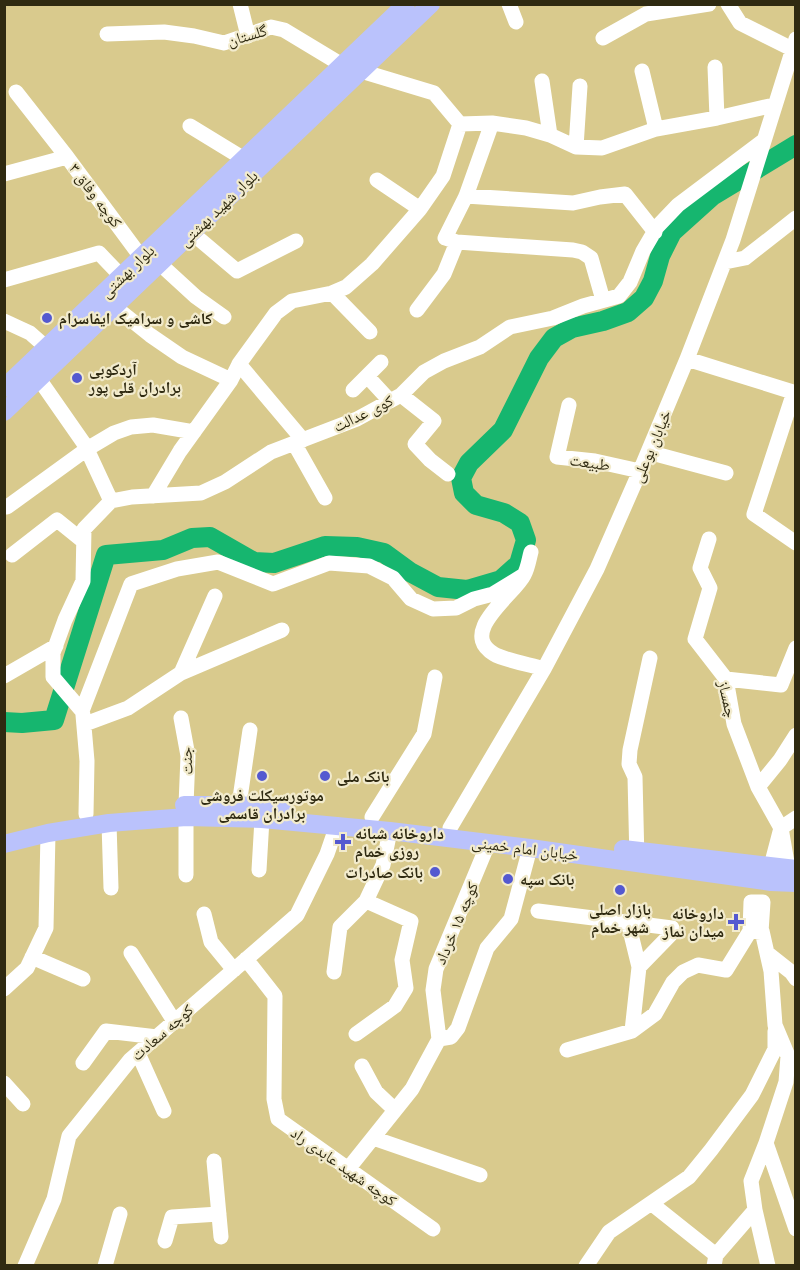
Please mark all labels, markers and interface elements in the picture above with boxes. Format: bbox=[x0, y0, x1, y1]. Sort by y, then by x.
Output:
street label: گلستان bbox=[225, 20, 270, 51]
street label: کوچه وفاق ۳ bbox=[64, 159, 127, 232]
street label: بلوار شهید بهشتی bbox=[174, 165, 262, 251]
street label: بلوار بهشتی bbox=[96, 240, 159, 302]
place label: کاشی و سرامیک ایفاسرام bbox=[59, 308, 213, 330]
marker: کاشی و سرامیک ایفاسرام bbox=[40, 311, 54, 325]
place label: آردکوبی برادران قلی پور bbox=[88, 359, 181, 397]
marker: آردکوبی برادران قلی پور bbox=[70, 371, 84, 385]
street label: کوی عدالت bbox=[330, 390, 397, 437]
street label: خیابان بوعلی bbox=[627, 407, 676, 486]
street label: طبيعت bbox=[568, 449, 612, 475]
street label: چمساز bbox=[714, 677, 742, 720]
street label: جنت bbox=[175, 747, 197, 775]
place label: بانک ملی bbox=[337, 766, 389, 786]
marker: موتورسیکلت فروشی برادران قاسمی bbox=[255, 769, 269, 783]
marker: بانک ملی bbox=[318, 769, 332, 783]
place label: موتورسیکلت فروشی برادران قاسمی bbox=[200, 785, 324, 823]
place label: داروخانه شبانه روزی خمام bbox=[355, 823, 444, 863]
street label: خیابان امام خمینی bbox=[470, 832, 580, 865]
marker: داروخانه شبانه روزی خمام bbox=[336, 835, 350, 849]
place label: بانک صادرات bbox=[345, 862, 423, 882]
marker: بانک صادرات bbox=[428, 865, 442, 879]
place label: بانک سپه bbox=[520, 869, 574, 889]
marker: بانک سپه bbox=[501, 872, 515, 886]
street label: کوچه ۱۵ خرداد bbox=[430, 878, 483, 967]
marker: بازار اصلی شهر خمام bbox=[613, 883, 627, 897]
place label: بازار اصلی شهر خمام bbox=[589, 899, 651, 939]
place label: داروخانه میدان نماز bbox=[662, 903, 724, 941]
marker: داروخانه میدان نماز bbox=[729, 915, 743, 929]
street label: کوچه سعادت bbox=[127, 999, 197, 1064]
street label: کوچه شهید عابدی راد bbox=[287, 1122, 401, 1211]

